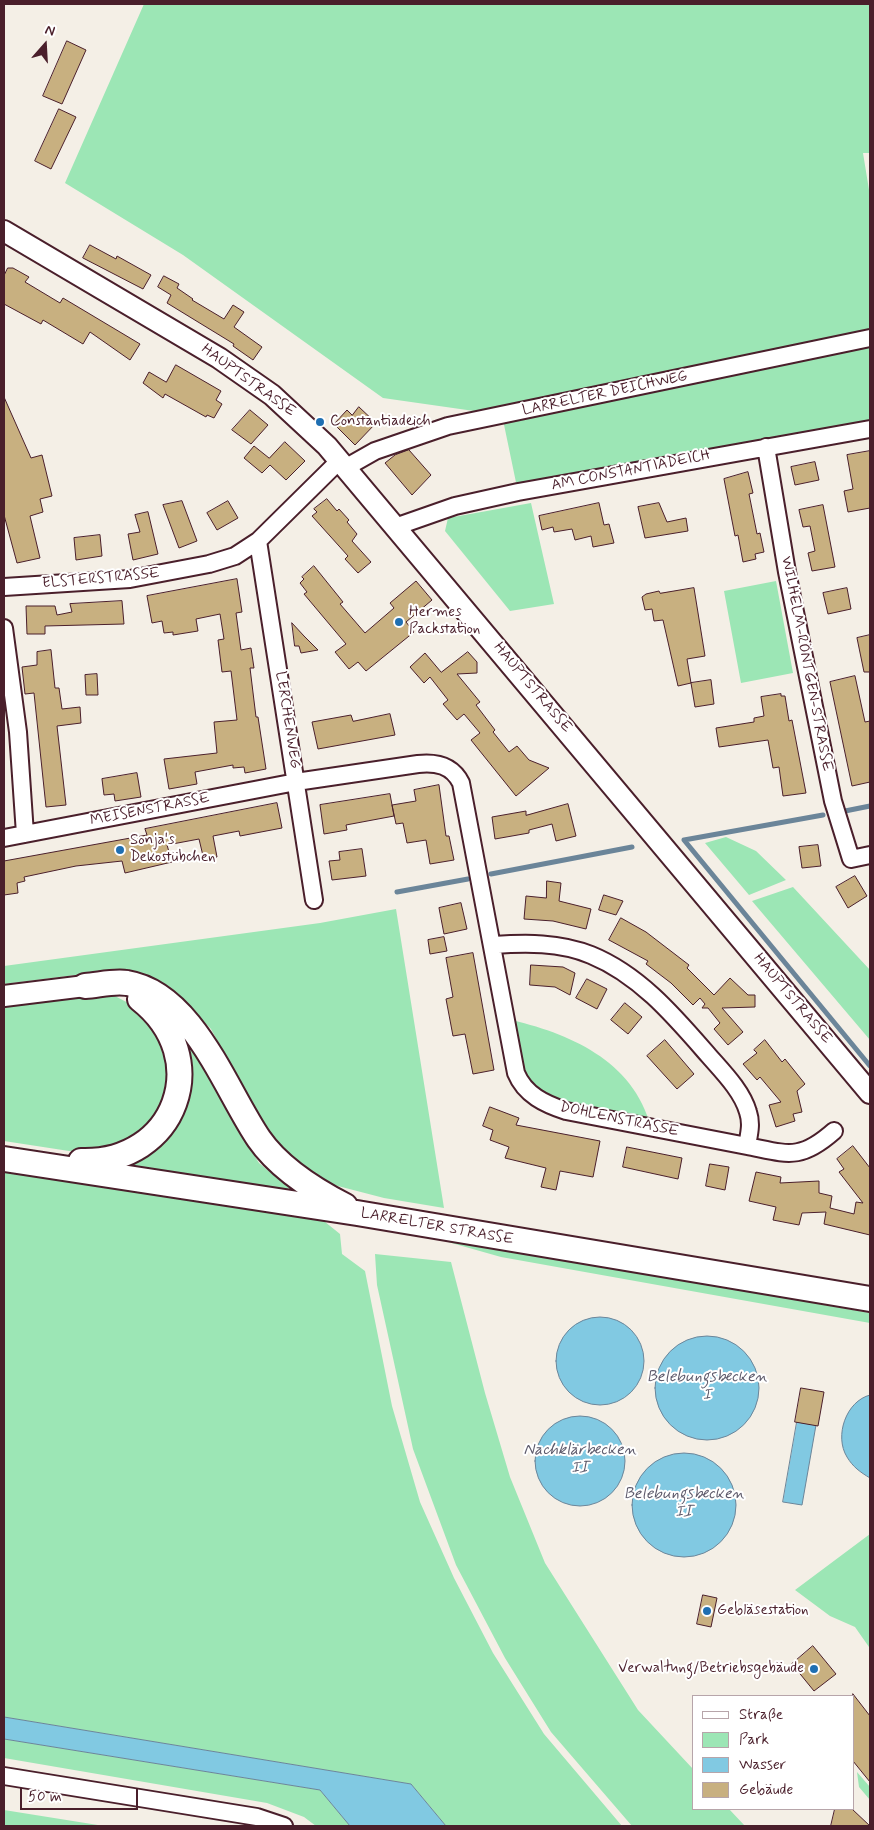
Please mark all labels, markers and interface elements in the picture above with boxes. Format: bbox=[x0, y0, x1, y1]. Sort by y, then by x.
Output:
north arrow bbox=[20, 20, 70, 70]
text: N bbox=[43, 21, 57, 41]
street label: HAUPTSTRASSE bbox=[197, 341, 299, 421]
street label: LARRELTER DEICHWEG bbox=[521, 368, 689, 420]
place label: Constantiadeich bbox=[330, 413, 431, 431]
marker: Constantiadeich bbox=[314, 416, 326, 428]
street label: AM CONSTANTIADEICH bbox=[550, 447, 712, 495]
street label: WILHELM-RÖNTGEN-STRASSE bbox=[776, 555, 836, 773]
street label: ELSTERSTRASSE bbox=[42, 565, 160, 593]
place label: Hermes Packstation bbox=[409, 604, 480, 639]
marker: Hermes Packstation bbox=[393, 616, 405, 628]
street label: HAUPTSTRASSE bbox=[489, 639, 575, 737]
street label: LERCHENWEG bbox=[270, 670, 304, 770]
street label: MEISENSTRASSE bbox=[89, 790, 211, 830]
place label: Sonja's Dekostübchen bbox=[130, 832, 216, 867]
marker: Sonja's Dekostübchen bbox=[114, 844, 126, 856]
street label: HAUPTSTRASSE bbox=[749, 950, 835, 1048]
street label: DOHLENSTRASSE bbox=[558, 1099, 680, 1141]
street label: LARRELTER STRASSE bbox=[359, 1205, 515, 1249]
water label: Belebungsbecken I bbox=[647, 1368, 767, 1406]
water label: Nachklärbecken II bbox=[524, 1441, 636, 1479]
water label: Belebungsbecken II bbox=[624, 1485, 744, 1523]
place label: Gebläsestation bbox=[717, 1602, 809, 1620]
marker: Gebläsestation bbox=[701, 1605, 713, 1617]
place label: Verwaltung/Betriebsgebäude bbox=[618, 1660, 804, 1678]
marker: Verwaltung/Betriebsgebäude bbox=[808, 1663, 820, 1675]
legend bbox=[692, 1695, 854, 1810]
text: Straße bbox=[739, 1705, 783, 1725]
text: Park bbox=[739, 1730, 769, 1750]
text: Wasser bbox=[739, 1755, 786, 1775]
scale bar bbox=[22, 1778, 140, 1810]
text: Gebäude bbox=[739, 1780, 793, 1800]
text: 50 m bbox=[28, 1787, 62, 1807]

